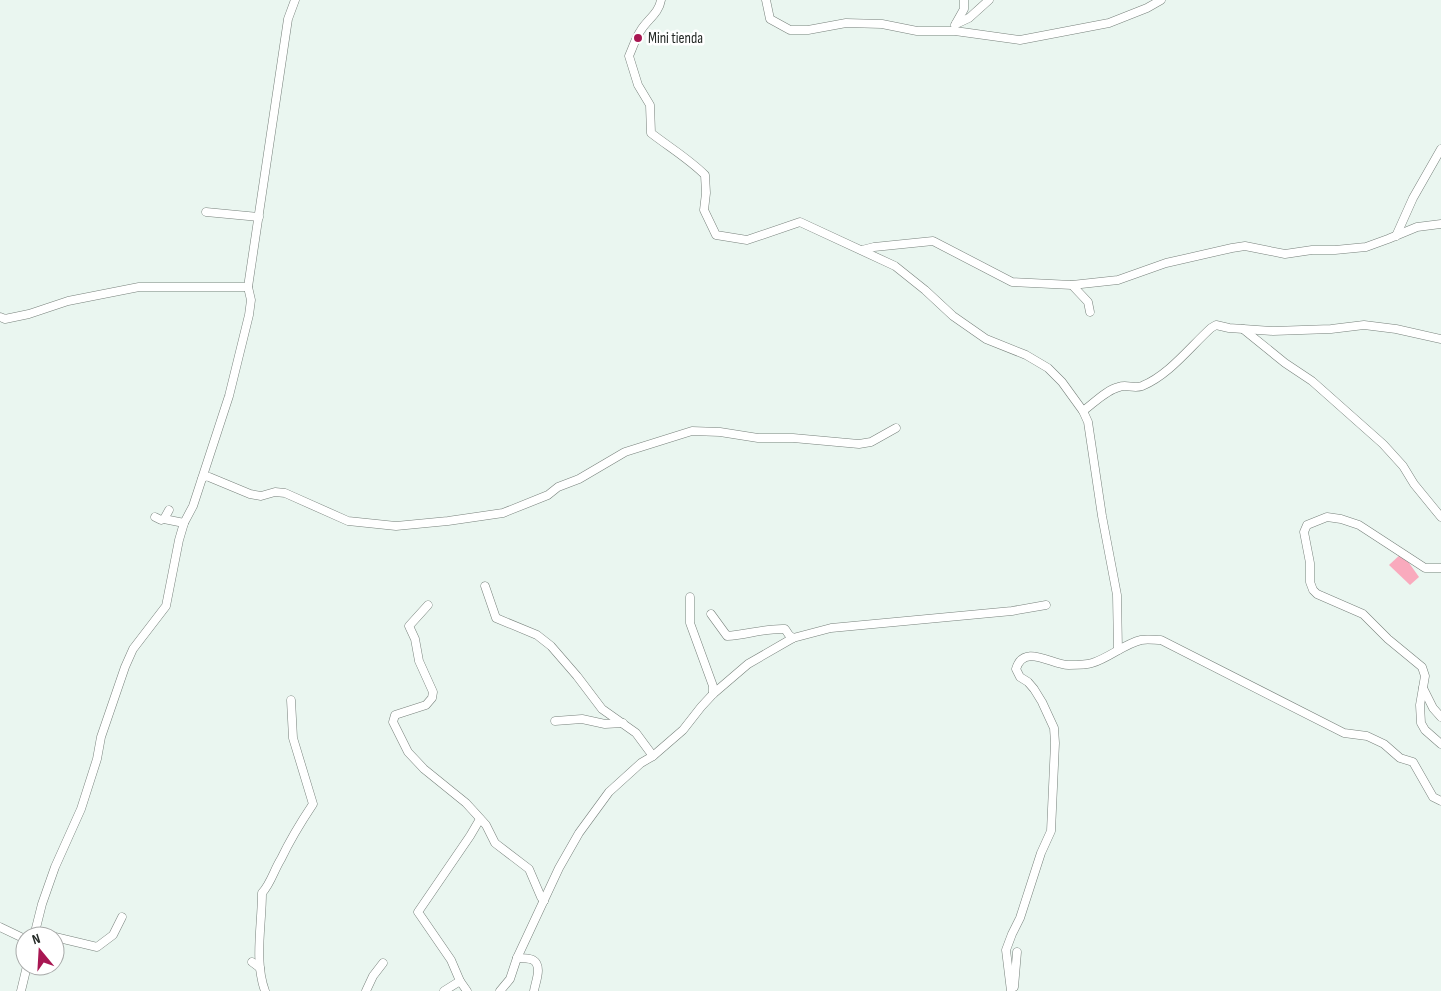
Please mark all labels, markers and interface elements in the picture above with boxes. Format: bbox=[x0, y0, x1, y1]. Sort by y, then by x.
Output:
place label: Mini tienda bbox=[648, 29, 703, 48]
marker: Mini tienda bbox=[632, 32, 644, 44]
north arrow bbox=[15, 926, 65, 976]
text: N bbox=[30, 930, 42, 948]

